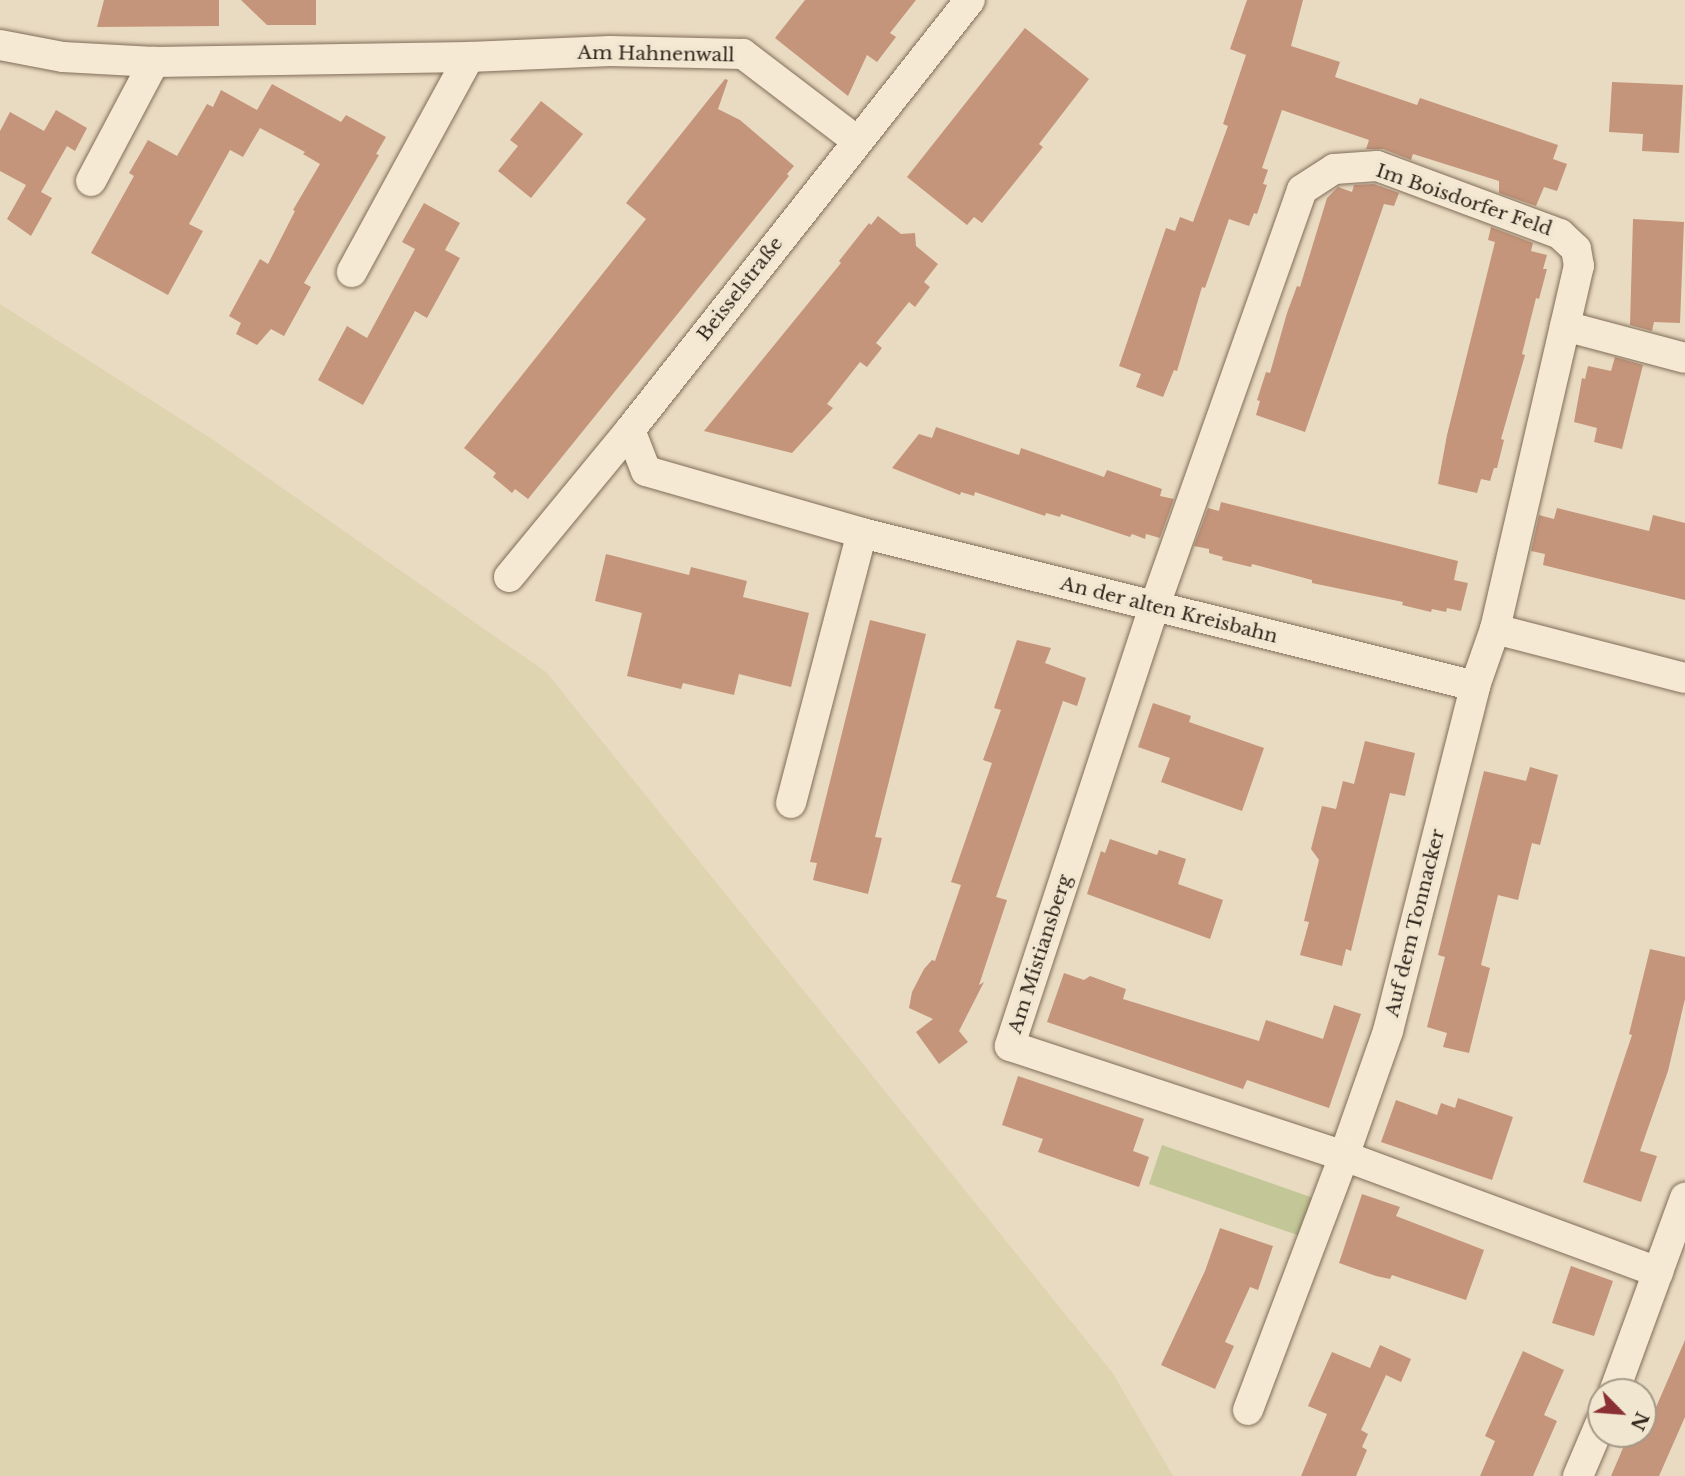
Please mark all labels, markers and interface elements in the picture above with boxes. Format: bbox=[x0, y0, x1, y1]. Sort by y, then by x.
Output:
street label: Am Hahnenwall bbox=[577, 41, 735, 67]
street label: Im Boisdorfer Feld bbox=[1373, 159, 1555, 241]
street label: Beisselstraße bbox=[692, 233, 788, 345]
street label: An der alten Kreisbahn bbox=[1058, 572, 1280, 648]
street label: Auf dem Tonnacker bbox=[1381, 826, 1449, 1020]
street label: Am Mistiansberg bbox=[1004, 872, 1076, 1036]
north arrow bbox=[1587, 1378, 1657, 1448]
text: N bbox=[1625, 1408, 1654, 1434]

